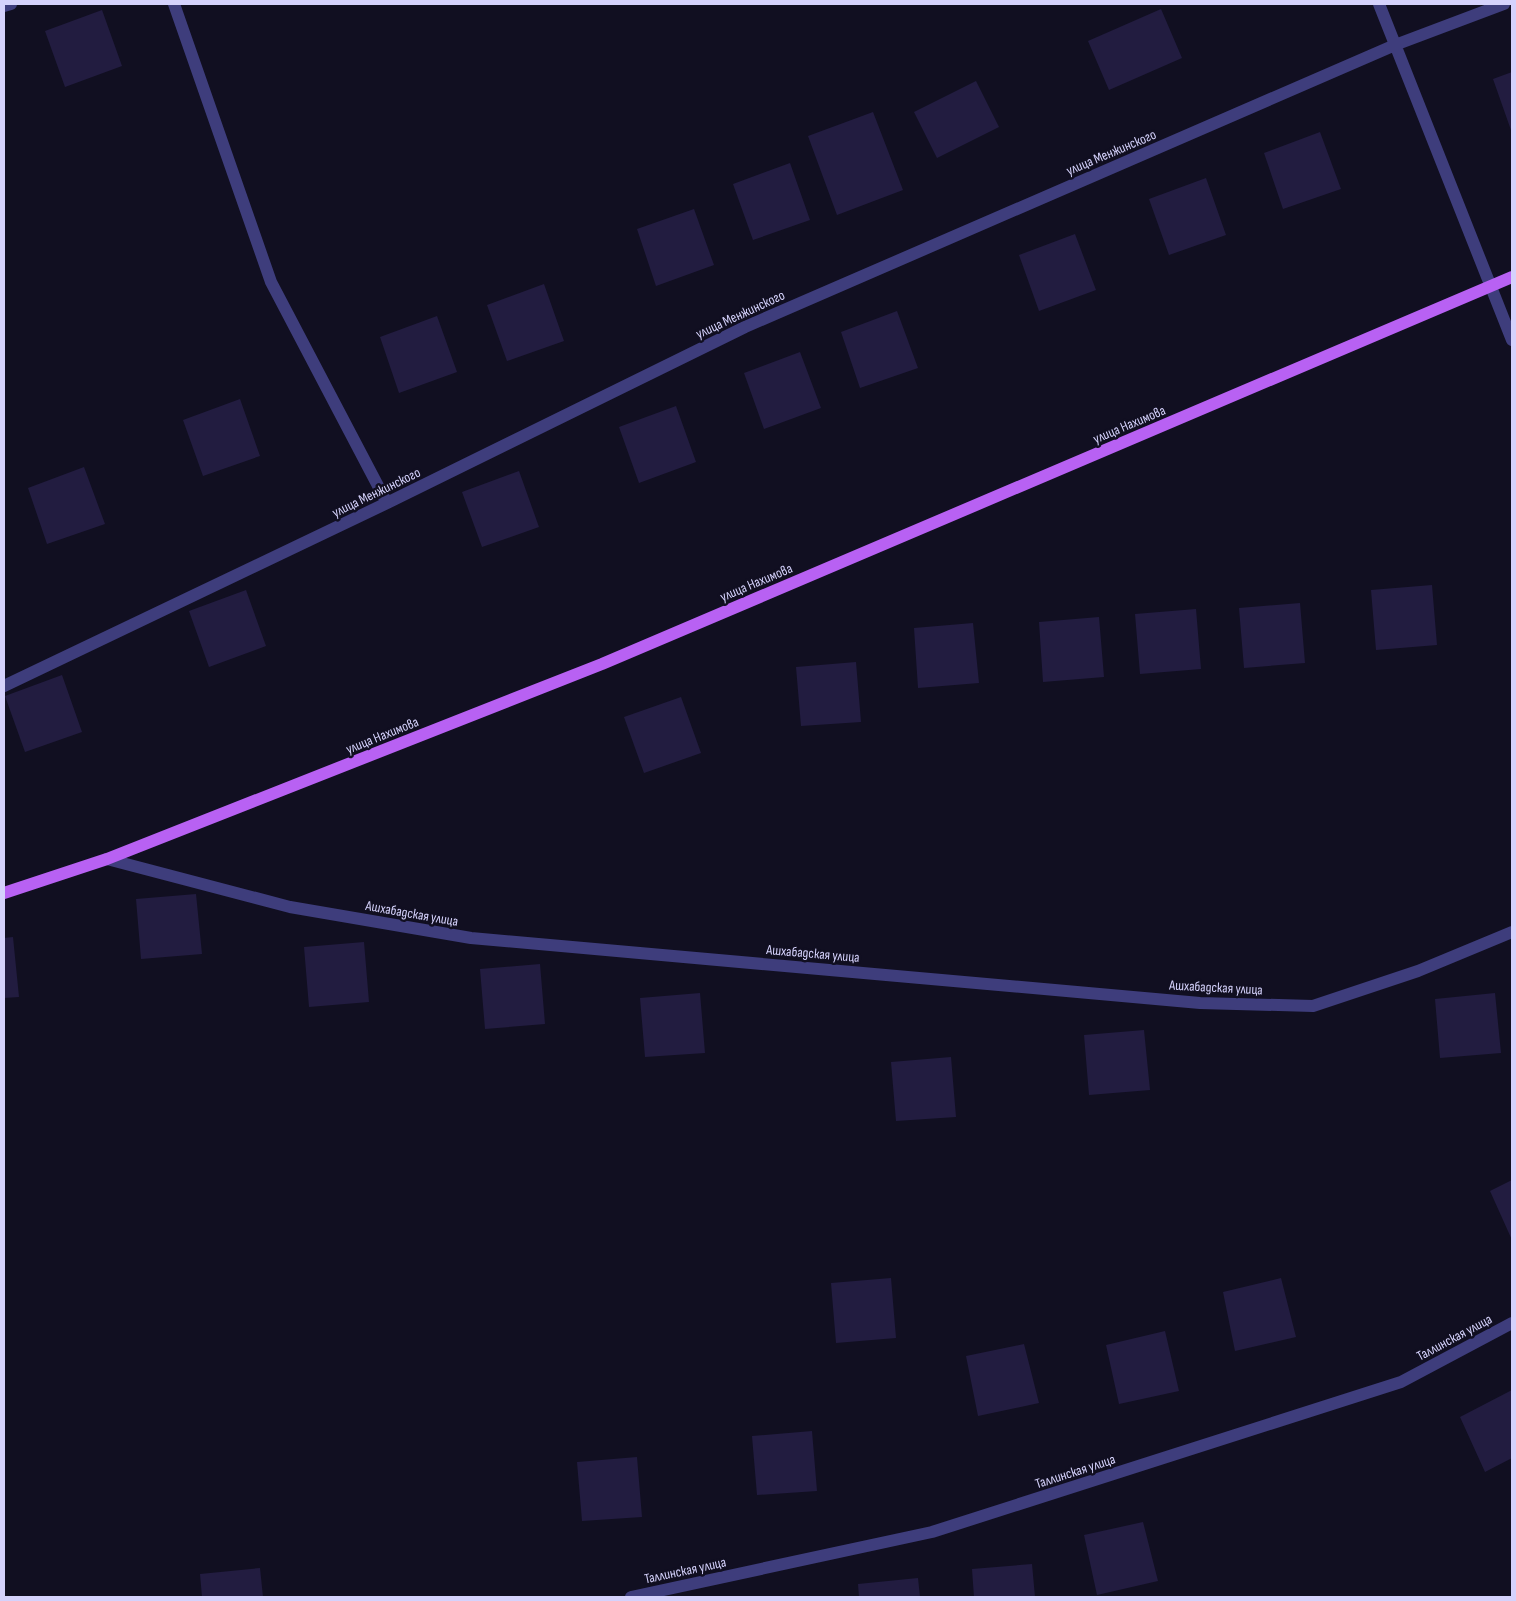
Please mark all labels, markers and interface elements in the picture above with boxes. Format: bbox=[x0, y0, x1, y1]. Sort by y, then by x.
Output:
street label: улица Менжинского bbox=[1064, 126, 1159, 179]
street label: улица Менжинского bbox=[693, 286, 788, 342]
street label: улица Нахимова bbox=[1090, 402, 1168, 447]
street label: улица Менжинского bbox=[329, 464, 423, 521]
street label: улица Нахимова bbox=[717, 560, 795, 605]
street label: улица Нахимова bbox=[343, 713, 421, 758]
street label: Ашхабадская улица bbox=[363, 897, 459, 930]
street label: Ашхабадская улица bbox=[765, 941, 860, 966]
street label: Ашхабадская улица bbox=[1168, 977, 1263, 998]
street label: Таллинская улица bbox=[1414, 1310, 1495, 1364]
street label: Таллинская улица bbox=[1033, 1451, 1117, 1492]
street label: Таллинская улица bbox=[643, 1554, 728, 1587]

